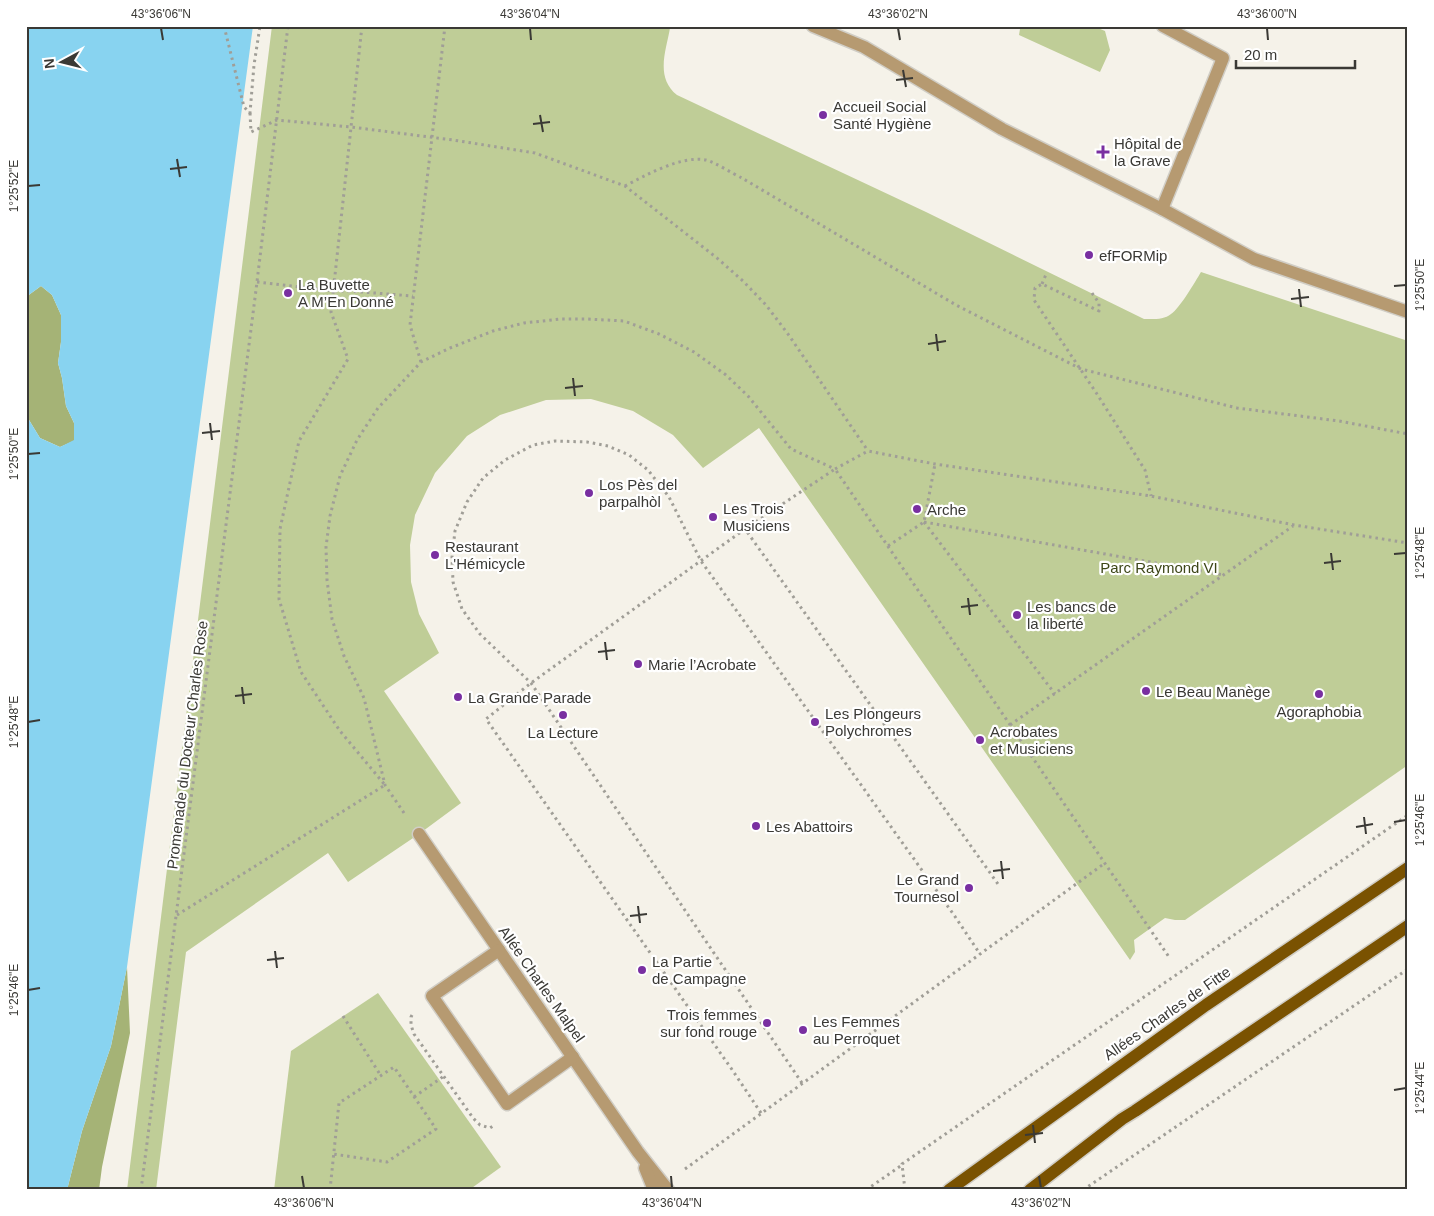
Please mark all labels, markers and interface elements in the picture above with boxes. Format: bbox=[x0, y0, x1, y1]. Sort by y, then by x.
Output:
text: 43°36'06"N bbox=[131, 7, 191, 21]
text: 43°36'04"N bbox=[500, 7, 560, 21]
text: 43°36'02"N bbox=[868, 7, 928, 21]
text: 43°36'00"N bbox=[1237, 7, 1297, 21]
north arrow bbox=[38, 38, 88, 88]
scale bar bbox=[1236, 38, 1355, 70]
text: 20 m bbox=[1244, 46, 1277, 63]
text: N bbox=[41, 58, 58, 70]
place label: Accueil Social Santé Hygiène bbox=[833, 98, 931, 132]
marker: Accueil Social Santé Hygiène bbox=[817, 109, 829, 121]
place label: Hôpital de la Grave bbox=[1114, 135, 1182, 169]
marker: Hôpital de la Grave bbox=[1096, 145, 1110, 159]
text: 1°25'52"E bbox=[7, 160, 21, 212]
place label: efFORMip bbox=[1099, 247, 1167, 264]
marker: efFORMip bbox=[1083, 249, 1095, 261]
text: 1°25'50"E bbox=[1413, 259, 1427, 311]
place label: La Buvette A M’En Donné bbox=[298, 276, 394, 310]
marker: La Buvette A M’En Donné bbox=[282, 287, 294, 299]
text: 1°25'50"E bbox=[7, 428, 21, 480]
place label: Los Pès del parpalhòl bbox=[599, 476, 677, 510]
marker: Los Pès del parpalhòl bbox=[583, 487, 595, 499]
place label: Les Trois Musiciens bbox=[723, 500, 790, 534]
place label: Arche bbox=[927, 501, 966, 518]
marker: Arche bbox=[911, 503, 923, 515]
marker: Les Trois Musiciens bbox=[707, 511, 719, 523]
text: 1°25'48"E bbox=[1413, 527, 1427, 579]
place label: Restaurant L'Hémicycle bbox=[445, 538, 525, 572]
marker: Restaurant L'Hémicycle bbox=[429, 549, 441, 561]
park label: Parc Raymond VI bbox=[1100, 559, 1218, 576]
place label: Les bancs de la liberté bbox=[1027, 598, 1116, 632]
marker: Les bancs de la liberté bbox=[1011, 609, 1023, 621]
street label: Promenade du Docteur Charles Rose bbox=[163, 620, 211, 870]
place label: Marie l’Acrobate bbox=[648, 656, 756, 673]
marker: Marie l’Acrobate bbox=[632, 658, 644, 670]
place label: Le Beau Manège bbox=[1156, 683, 1270, 700]
marker: Le Beau Manège bbox=[1140, 685, 1152, 697]
marker: Agoraphobia bbox=[1313, 688, 1325, 700]
place label: La Grande Parade bbox=[468, 689, 591, 706]
marker: La Grande Parade bbox=[452, 691, 464, 703]
text: 1°25'48"E bbox=[7, 696, 21, 748]
place label: Agoraphobia bbox=[1276, 703, 1362, 720]
place label: Les Plongeurs Polychromes bbox=[825, 705, 921, 739]
marker: La Lecture bbox=[557, 709, 569, 721]
marker: Les Plongeurs Polychromes bbox=[809, 716, 821, 728]
place label: Acrobates et Musiciens bbox=[990, 723, 1073, 757]
place label: La Lecture bbox=[528, 724, 598, 741]
marker: Acrobates et Musiciens bbox=[974, 734, 986, 746]
text: 1°25'46"E bbox=[1413, 794, 1427, 846]
place label: Les Abattoirs bbox=[766, 818, 853, 835]
marker: Les Abattoirs bbox=[750, 820, 762, 832]
place label: Le Grand Tournesol bbox=[894, 871, 959, 905]
marker: Le Grand Tournesol bbox=[963, 882, 975, 894]
street label: Allée Charles Malpel bbox=[496, 923, 588, 1045]
place label: La Partie de Campagne bbox=[652, 953, 746, 987]
street label: Allées Charles de Fitte bbox=[1100, 963, 1234, 1063]
text: 1°25'46"E bbox=[7, 964, 21, 1016]
marker: La Partie de Campagne bbox=[636, 964, 648, 976]
place label: Trois femmes sur fond rouge bbox=[660, 1006, 757, 1040]
place label: Les Femmes au Perroquet bbox=[813, 1013, 901, 1047]
marker: Trois femmes sur fond rouge bbox=[761, 1017, 773, 1029]
marker: Les Femmes au Perroquet bbox=[797, 1024, 809, 1036]
text: 1°25'44"E bbox=[1413, 1062, 1427, 1114]
text: 43°36'06"N bbox=[274, 1196, 334, 1210]
text: 43°36'04"N bbox=[642, 1196, 702, 1210]
text: 43°36'02"N bbox=[1011, 1196, 1071, 1210]

